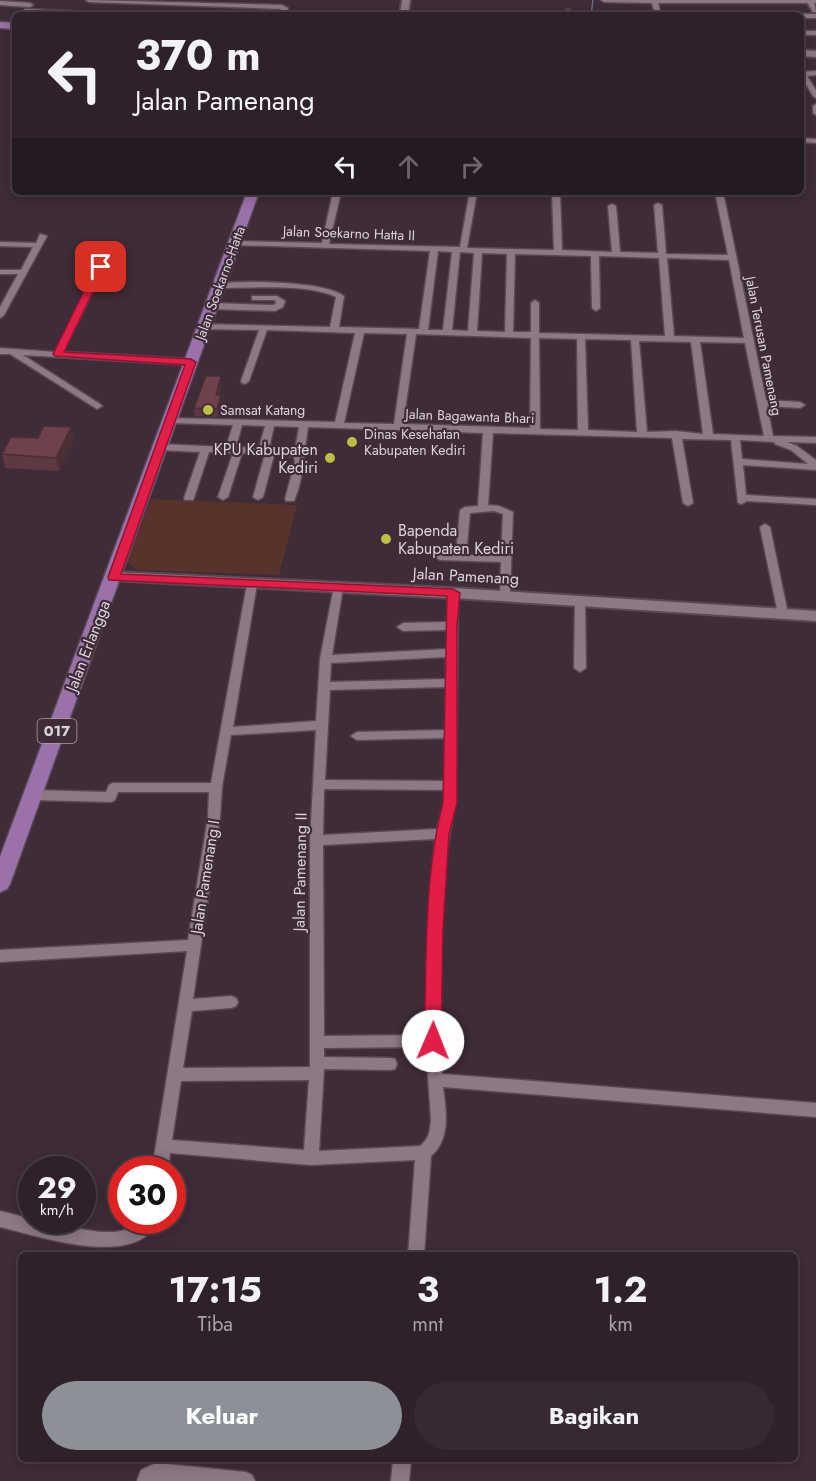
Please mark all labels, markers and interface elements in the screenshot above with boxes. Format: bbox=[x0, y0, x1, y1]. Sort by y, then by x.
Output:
text: 370 m bbox=[135, 25, 261, 86]
icon: left bbox=[36, 36, 114, 114]
text: Jalan Pamenang bbox=[135, 81, 315, 120]
icon: left bbox=[329, 150, 362, 183]
icon: ahead bbox=[392, 150, 425, 183]
icon: right bbox=[455, 150, 488, 183]
street label: Jalan Soekarno Hatta II bbox=[281, 221, 415, 245]
street label: Jalan Soekarno-Hatta bbox=[189, 223, 250, 345]
pin bbox=[75, 241, 126, 292]
icon: arrive bbox=[84, 250, 117, 283]
street label: Jalan Terusan Pamenang bbox=[740, 273, 787, 417]
place label: Samsat Katang bbox=[220, 400, 305, 420]
marker: Samsat Katang bbox=[201, 403, 215, 417]
street label: Jalan Bagawanta Bhari bbox=[403, 404, 535, 428]
place label: Dinas Kesehatan Kabupaten Kediri bbox=[364, 424, 466, 460]
marker: Dinas Kesehatan Kabupaten Kediri bbox=[345, 435, 359, 449]
place label: KPU Kabupaten Kediri bbox=[214, 438, 318, 479]
marker: KPU Kabupaten Kediri bbox=[323, 451, 337, 465]
place label: Bapenda Kabupaten Kediri bbox=[398, 519, 514, 560]
marker: Bapenda Kabupaten Kediri bbox=[379, 532, 393, 546]
street label: Jalan Pamenang bbox=[410, 562, 520, 590]
street label: Jalan Erlangga bbox=[59, 597, 116, 697]
road number: 017 bbox=[38, 719, 76, 743]
street label: Jalan Pamenang II bbox=[287, 812, 313, 934]
street label: Jalan Pamenang I bbox=[184, 818, 225, 938]
position arrow bbox=[401, 1009, 465, 1073]
speed limit sign: 30 bbox=[108, 1156, 186, 1234]
text: 29 bbox=[37, 1166, 77, 1209]
text: km/h bbox=[40, 1199, 74, 1221]
text: 17:15 bbox=[169, 1263, 262, 1315]
text: 3 bbox=[417, 1263, 439, 1315]
text: 1.2 bbox=[594, 1263, 647, 1315]
text: Tiba bbox=[197, 1310, 233, 1339]
text: mnt bbox=[412, 1310, 443, 1339]
text: km bbox=[608, 1310, 633, 1339]
button: Keluar bbox=[42, 1381, 402, 1450]
button: Bagikan bbox=[414, 1381, 774, 1450]

